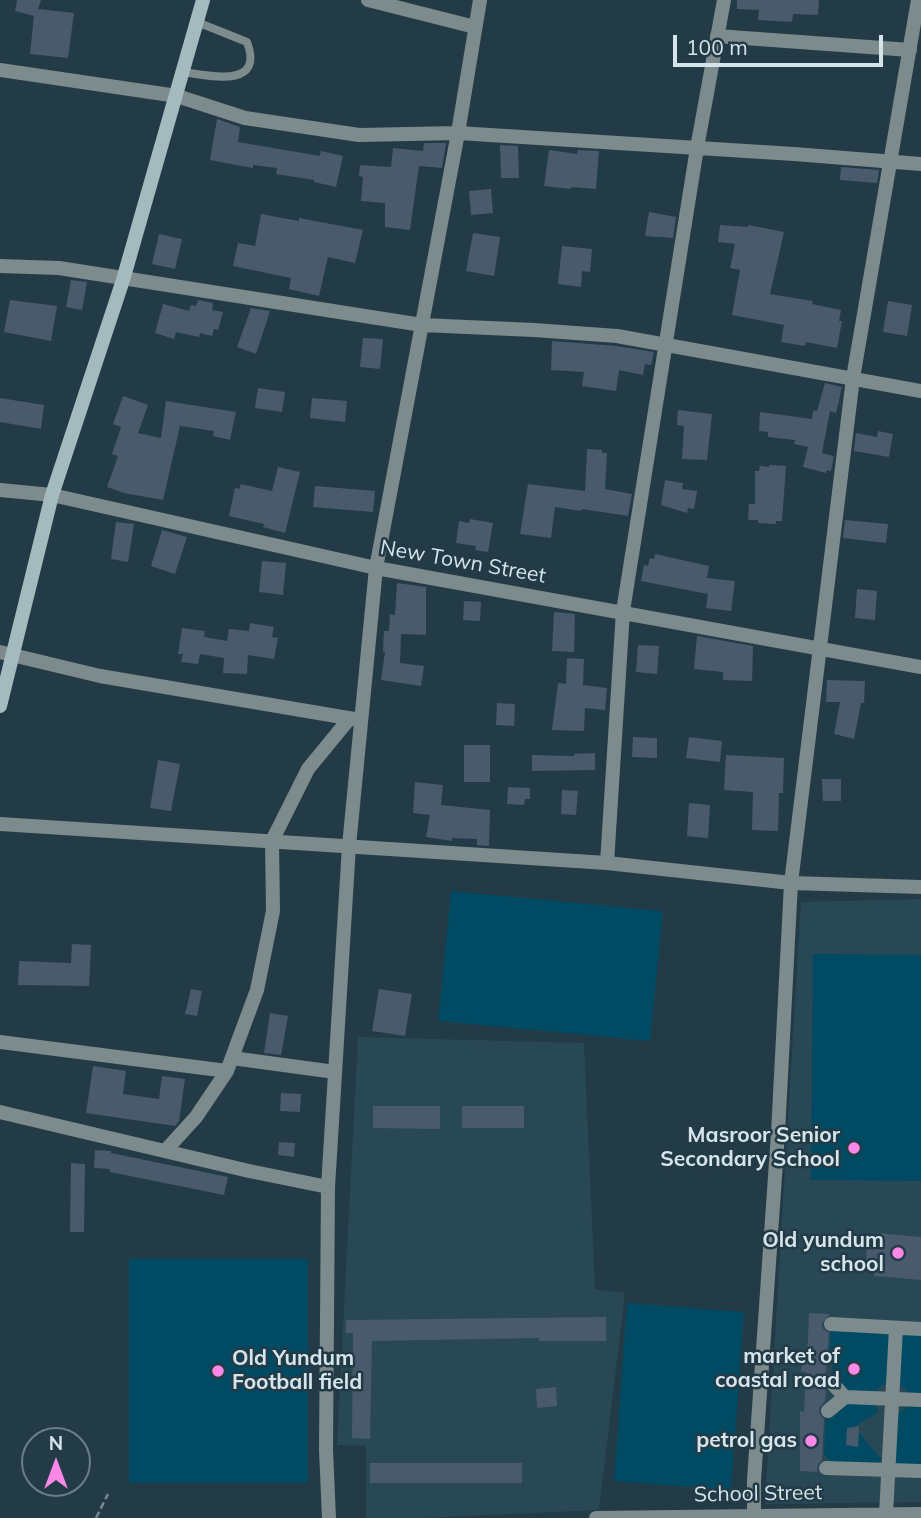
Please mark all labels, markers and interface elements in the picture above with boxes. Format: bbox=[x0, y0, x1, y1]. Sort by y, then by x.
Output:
scale bar bbox=[676, 21, 886, 65]
text: 100 m bbox=[686, 34, 748, 60]
street label: New Town Street bbox=[378, 535, 548, 589]
place label: Masroor Senior Secondary School bbox=[660, 1123, 840, 1173]
marker: Masroor Senior Secondary School bbox=[846, 1140, 862, 1156]
place label: Old yundum school bbox=[762, 1228, 884, 1278]
marker: Old yundum school bbox=[890, 1245, 906, 1261]
place label: market of coastal road bbox=[715, 1344, 840, 1394]
place label: Old Yundum Football field bbox=[232, 1346, 362, 1396]
marker: market of coastal road bbox=[846, 1361, 862, 1377]
marker: Old Yundum Football field bbox=[210, 1363, 226, 1379]
north arrow bbox=[21, 1427, 91, 1497]
place label: petrol gas bbox=[696, 1428, 797, 1454]
text: N bbox=[49, 1431, 63, 1455]
marker: petrol gas bbox=[803, 1433, 819, 1449]
street label: School Street bbox=[694, 1480, 822, 1508]

